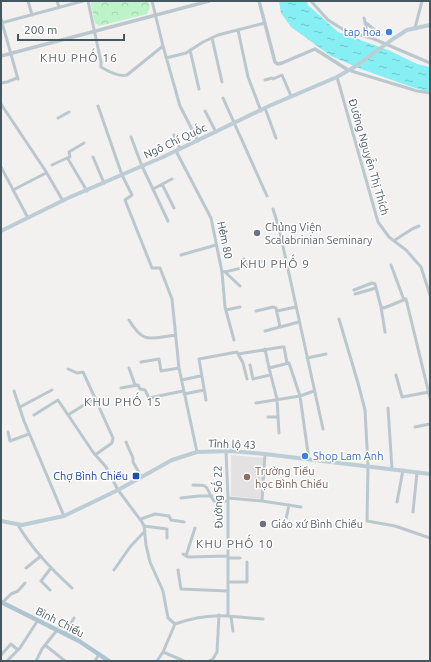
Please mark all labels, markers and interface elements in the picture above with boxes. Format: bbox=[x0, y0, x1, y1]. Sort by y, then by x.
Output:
scale bar bbox=[18, 16, 124, 42]
text: 200 m bbox=[24, 23, 57, 36]
place label: tap hoa bbox=[344, 26, 381, 38]
marker: tap hoa bbox=[384, 27, 394, 37]
district label: KHU PHỐ 16 bbox=[40, 48, 118, 64]
street label: Đường Nguyễn Thị Thích bbox=[346, 97, 392, 217]
street label: Ngô Chí Quốc bbox=[141, 120, 208, 161]
street label: Hẻm 80 bbox=[215, 220, 235, 260]
place label: Chủng Viện Scalabrinian Seminary bbox=[265, 221, 373, 246]
marker: Chủng Viện Scalabrinian Seminary bbox=[252, 228, 262, 238]
district label: KHU PHỐ 9 bbox=[240, 254, 310, 270]
district label: KHU PHỐ 15 bbox=[84, 392, 162, 408]
street label: Tỉnh lộ 43 bbox=[208, 437, 256, 452]
place label: Shop Lam Anh bbox=[313, 450, 383, 462]
marker: Shop Lam Anh bbox=[300, 451, 310, 461]
street label: Đường Số 22 bbox=[210, 465, 225, 529]
place label: Trường Tiểu học Bình Chiểu bbox=[255, 465, 328, 491]
place label: Chợ Bình Chiểu bbox=[53, 470, 128, 483]
marker: Chợ Bình Chiểu bbox=[131, 471, 141, 481]
marker: Trường Tiểu học Bình Chiểu bbox=[242, 472, 252, 482]
place label: Giáo xứ Bình Chiểu bbox=[271, 518, 363, 530]
marker: Giáo xứ Bình Chiểu bbox=[258, 519, 268, 529]
district label: KHU PHỐ 10 bbox=[196, 534, 274, 550]
street label: Bình Chiểu bbox=[34, 605, 86, 639]

